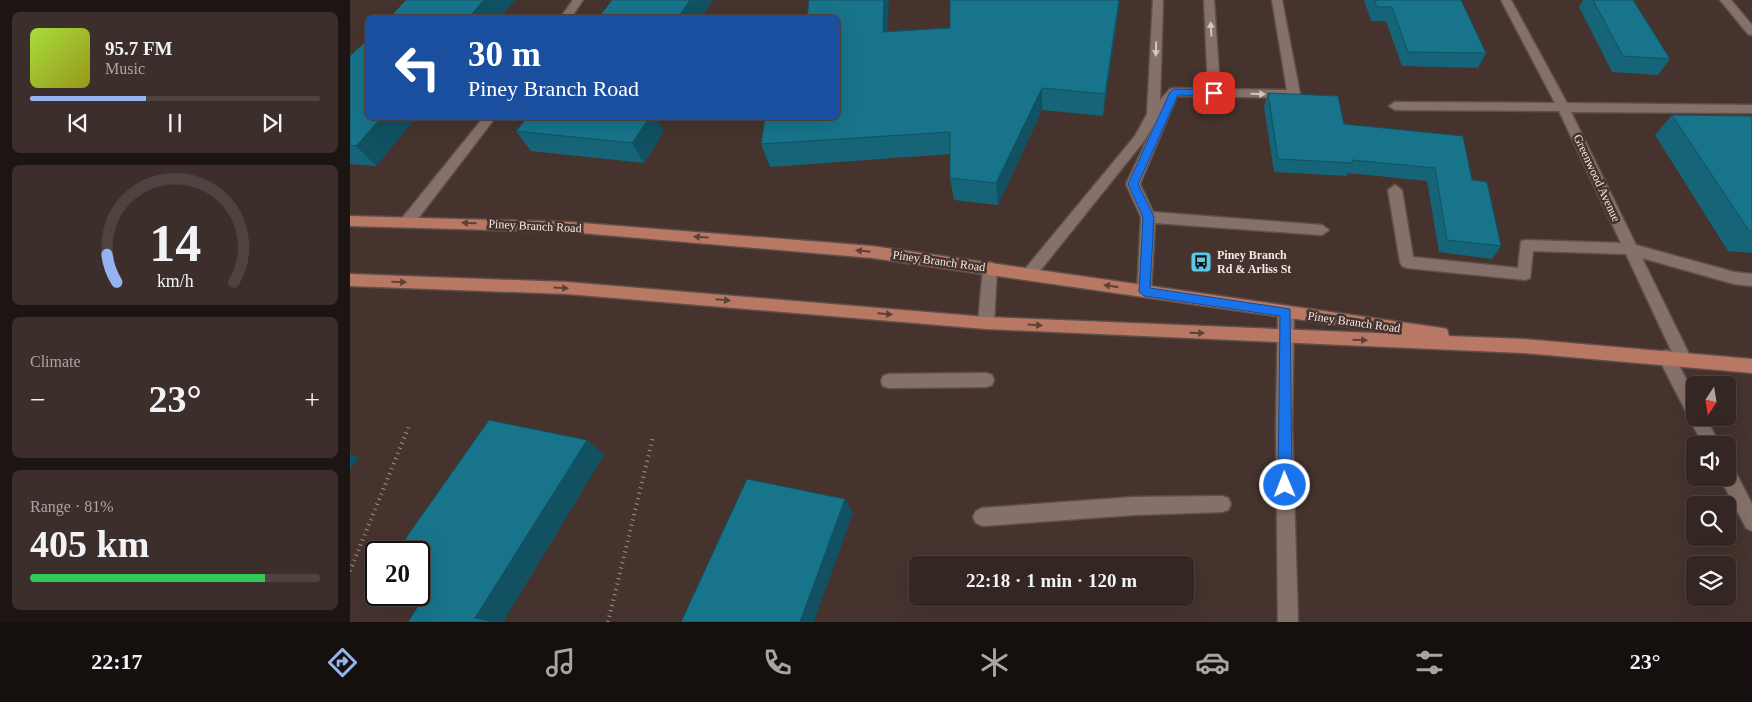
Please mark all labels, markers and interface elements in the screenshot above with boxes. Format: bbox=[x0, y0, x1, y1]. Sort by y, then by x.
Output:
one-way arrow bbox=[1206, 21, 1214, 37]
icon: left bbox=[385, 35, 450, 100]
text: 30 m bbox=[468, 35, 541, 74]
text: 95.7 FM bbox=[105, 38, 173, 59]
one-way arrow bbox=[1151, 41, 1159, 57]
text: Music bbox=[105, 60, 145, 77]
pin bbox=[1193, 72, 1235, 114]
text: Piney Branch Road bbox=[468, 76, 639, 101]
icon: arrive bbox=[1200, 79, 1228, 107]
one-way arrow bbox=[1250, 90, 1266, 98]
icon: previous bbox=[64, 109, 92, 137]
icon: pause bbox=[161, 109, 189, 137]
icon: next bbox=[258, 109, 286, 137]
street label: Greenwood Avenue bbox=[1571, 132, 1623, 224]
text: 14 bbox=[149, 215, 201, 272]
street label: Piney Branch Road bbox=[488, 217, 582, 235]
one-way arrow bbox=[461, 219, 477, 227]
one-way arrow bbox=[693, 233, 709, 241]
one-way arrow bbox=[855, 247, 871, 255]
street label: Piney Branch Road bbox=[892, 248, 986, 274]
place label: Piney Branch Rd & Arliss St bbox=[1217, 248, 1291, 276]
bus stop icon: Piney Branch Rd & Arliss St bbox=[1189, 250, 1213, 274]
text: km/h bbox=[157, 271, 193, 291]
one-way arrow bbox=[391, 278, 407, 286]
one-way arrow bbox=[1102, 282, 1118, 290]
one-way arrow bbox=[553, 284, 569, 292]
one-way arrow bbox=[715, 297, 731, 305]
street label: Piney Branch Road bbox=[1307, 309, 1401, 335]
one-way arrow bbox=[877, 310, 893, 318]
one-way arrow bbox=[1027, 321, 1043, 329]
one-way arrow bbox=[1190, 330, 1206, 338]
one-way arrow bbox=[1352, 336, 1368, 344]
text: Climate bbox=[30, 353, 81, 370]
north arrow bbox=[1686, 376, 1736, 426]
map controls bbox=[1686, 376, 1736, 606]
text: 23° bbox=[148, 378, 202, 420]
text: − bbox=[30, 384, 46, 415]
text: + bbox=[304, 384, 320, 415]
button: sound bbox=[1686, 436, 1736, 486]
position arrow bbox=[1258, 458, 1310, 510]
button: search bbox=[1686, 496, 1736, 546]
text: Range · 81% bbox=[30, 498, 114, 515]
text: 405 km bbox=[30, 523, 149, 565]
speed limit sign: 20 bbox=[365, 541, 430, 606]
button: layers bbox=[1686, 556, 1736, 606]
text: 22:18 · 1 min · 120 m bbox=[966, 570, 1137, 591]
icon: directions bbox=[325, 645, 360, 680]
icon: music bbox=[543, 645, 578, 680]
icon: phone bbox=[760, 645, 795, 680]
icon: climate bbox=[977, 645, 1012, 680]
icon: car bbox=[1195, 645, 1230, 680]
icon: filters bbox=[1412, 645, 1447, 680]
text: 22:17 bbox=[91, 649, 143, 674]
text: 23° bbox=[1630, 649, 1661, 674]

